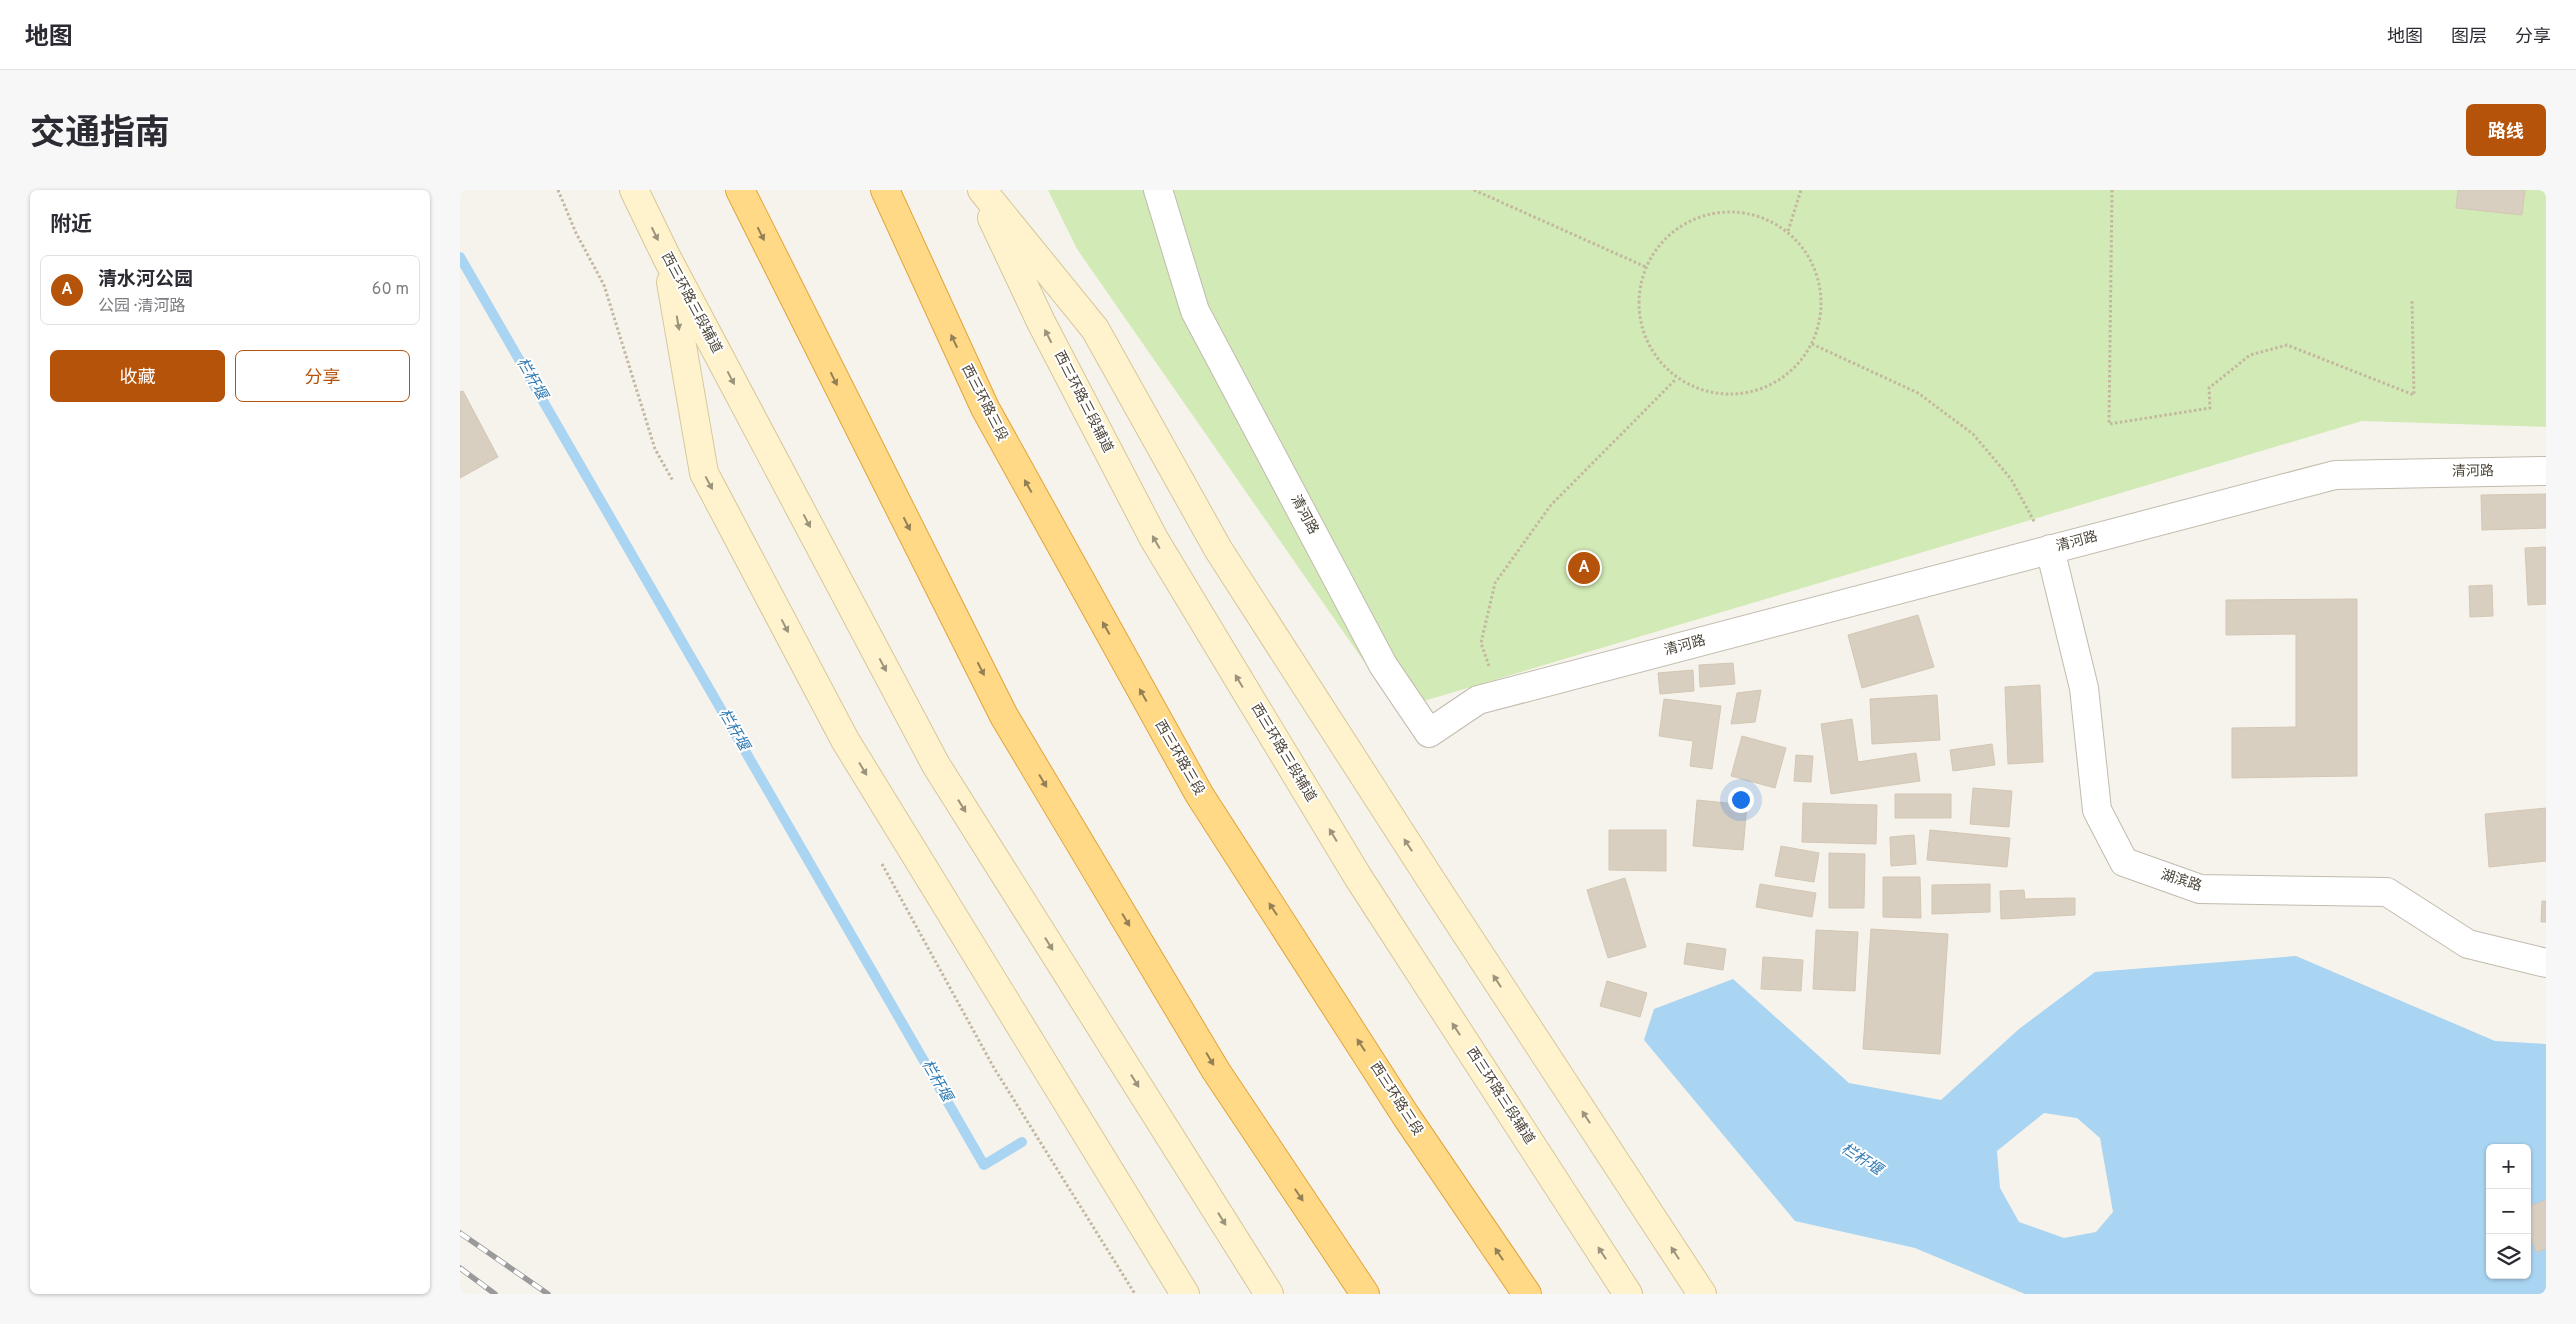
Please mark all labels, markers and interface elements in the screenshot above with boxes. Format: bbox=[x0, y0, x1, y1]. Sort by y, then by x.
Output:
text: 地图 bbox=[25, 23, 73, 53]
text: 地图 bbox=[2387, 26, 2423, 49]
text: 图层 bbox=[2451, 26, 2487, 49]
text: 分享 bbox=[2515, 26, 2551, 49]
button: 路线 bbox=[2466, 104, 2546, 156]
text: 交通指南 bbox=[30, 113, 170, 157]
text: 附近 bbox=[50, 212, 92, 239]
one-way arrow bbox=[651, 227, 659, 241]
one-way arrow bbox=[757, 227, 765, 241]
street label: 西三环路三段辅道 bbox=[657, 250, 725, 356]
text: 清水河公园 bbox=[98, 268, 193, 292]
text: A bbox=[61, 280, 73, 300]
text: 60 m bbox=[372, 280, 409, 300]
text: 公园 · 清河路 bbox=[98, 297, 186, 317]
one-way arrow bbox=[675, 316, 683, 332]
one-way arrow bbox=[1044, 328, 1052, 343]
one-way arrow bbox=[950, 334, 958, 348]
street label: 西三环路三段辅道 bbox=[1050, 348, 1116, 456]
button: 收藏 bbox=[50, 350, 225, 402]
button: 分享 bbox=[235, 350, 410, 402]
water label: 栏杆堰 bbox=[512, 355, 552, 406]
street label: 西三环路三段 bbox=[957, 362, 1011, 444]
one-way arrow bbox=[726, 371, 735, 384]
one-way arrow bbox=[830, 372, 838, 386]
street label: 清河路 bbox=[2452, 463, 2494, 481]
one-way arrow bbox=[705, 475, 713, 490]
one-way arrow bbox=[1023, 479, 1032, 493]
street label: 清河路 bbox=[1287, 492, 1321, 538]
one-way arrow bbox=[803, 514, 811, 528]
one-way arrow bbox=[903, 517, 911, 531]
street label: 清河路 bbox=[2055, 528, 2099, 556]
one-way arrow bbox=[1151, 535, 1160, 548]
pin: A bbox=[1568, 549, 1600, 587]
one-way arrow bbox=[781, 619, 789, 633]
one-way arrow bbox=[1102, 621, 1110, 636]
street label: 清河路 bbox=[1663, 632, 1707, 660]
one-way arrow bbox=[879, 657, 887, 672]
one-way arrow bbox=[977, 662, 985, 676]
one-way arrow bbox=[1235, 675, 1244, 688]
one-way arrow bbox=[1139, 689, 1148, 702]
street label: 西三环路三段辅道 bbox=[1247, 701, 1319, 805]
water label: 栏杆堰 bbox=[714, 706, 754, 757]
street label: 西三环路三段 bbox=[1151, 717, 1207, 799]
one-way arrow bbox=[858, 762, 867, 775]
one-way arrow bbox=[1038, 774, 1047, 787]
your location bbox=[1728, 787, 1754, 813]
one-way arrow bbox=[957, 800, 967, 813]
one-way arrow bbox=[1328, 829, 1337, 842]
one-way arrow bbox=[1404, 839, 1413, 852]
street label: 湖滨路 bbox=[2158, 867, 2204, 895]
one-way arrow bbox=[1268, 902, 1278, 915]
one-way arrow bbox=[1122, 914, 1131, 927]
one-way arrow bbox=[1044, 937, 1053, 951]
one-way arrow bbox=[1492, 975, 1502, 988]
one-way arrow bbox=[1451, 1022, 1461, 1035]
one-way arrow bbox=[1356, 1039, 1366, 1052]
street label: 西三环路三段辅道 bbox=[1462, 1044, 1538, 1148]
one-way arrow bbox=[1205, 1053, 1214, 1066]
water label: 栏杆堰 bbox=[917, 1057, 957, 1108]
street label: 西三环路三段 bbox=[1366, 1059, 1426, 1139]
one-way arrow bbox=[1130, 1075, 1140, 1088]
one-way arrow bbox=[1581, 1111, 1591, 1124]
water label: 栏杆堰 bbox=[1837, 1140, 1888, 1182]
map controls bbox=[2486, 1144, 2531, 1279]
button: + bbox=[2486, 1144, 2531, 1189]
one-way arrow bbox=[1294, 1188, 1304, 1202]
button: − bbox=[2486, 1189, 2531, 1234]
one-way arrow bbox=[1217, 1212, 1226, 1226]
button: layers bbox=[2486, 1234, 2531, 1279]
one-way arrow bbox=[1597, 1246, 1606, 1260]
one-way arrow bbox=[1495, 1247, 1504, 1260]
one-way arrow bbox=[1670, 1247, 1680, 1260]

